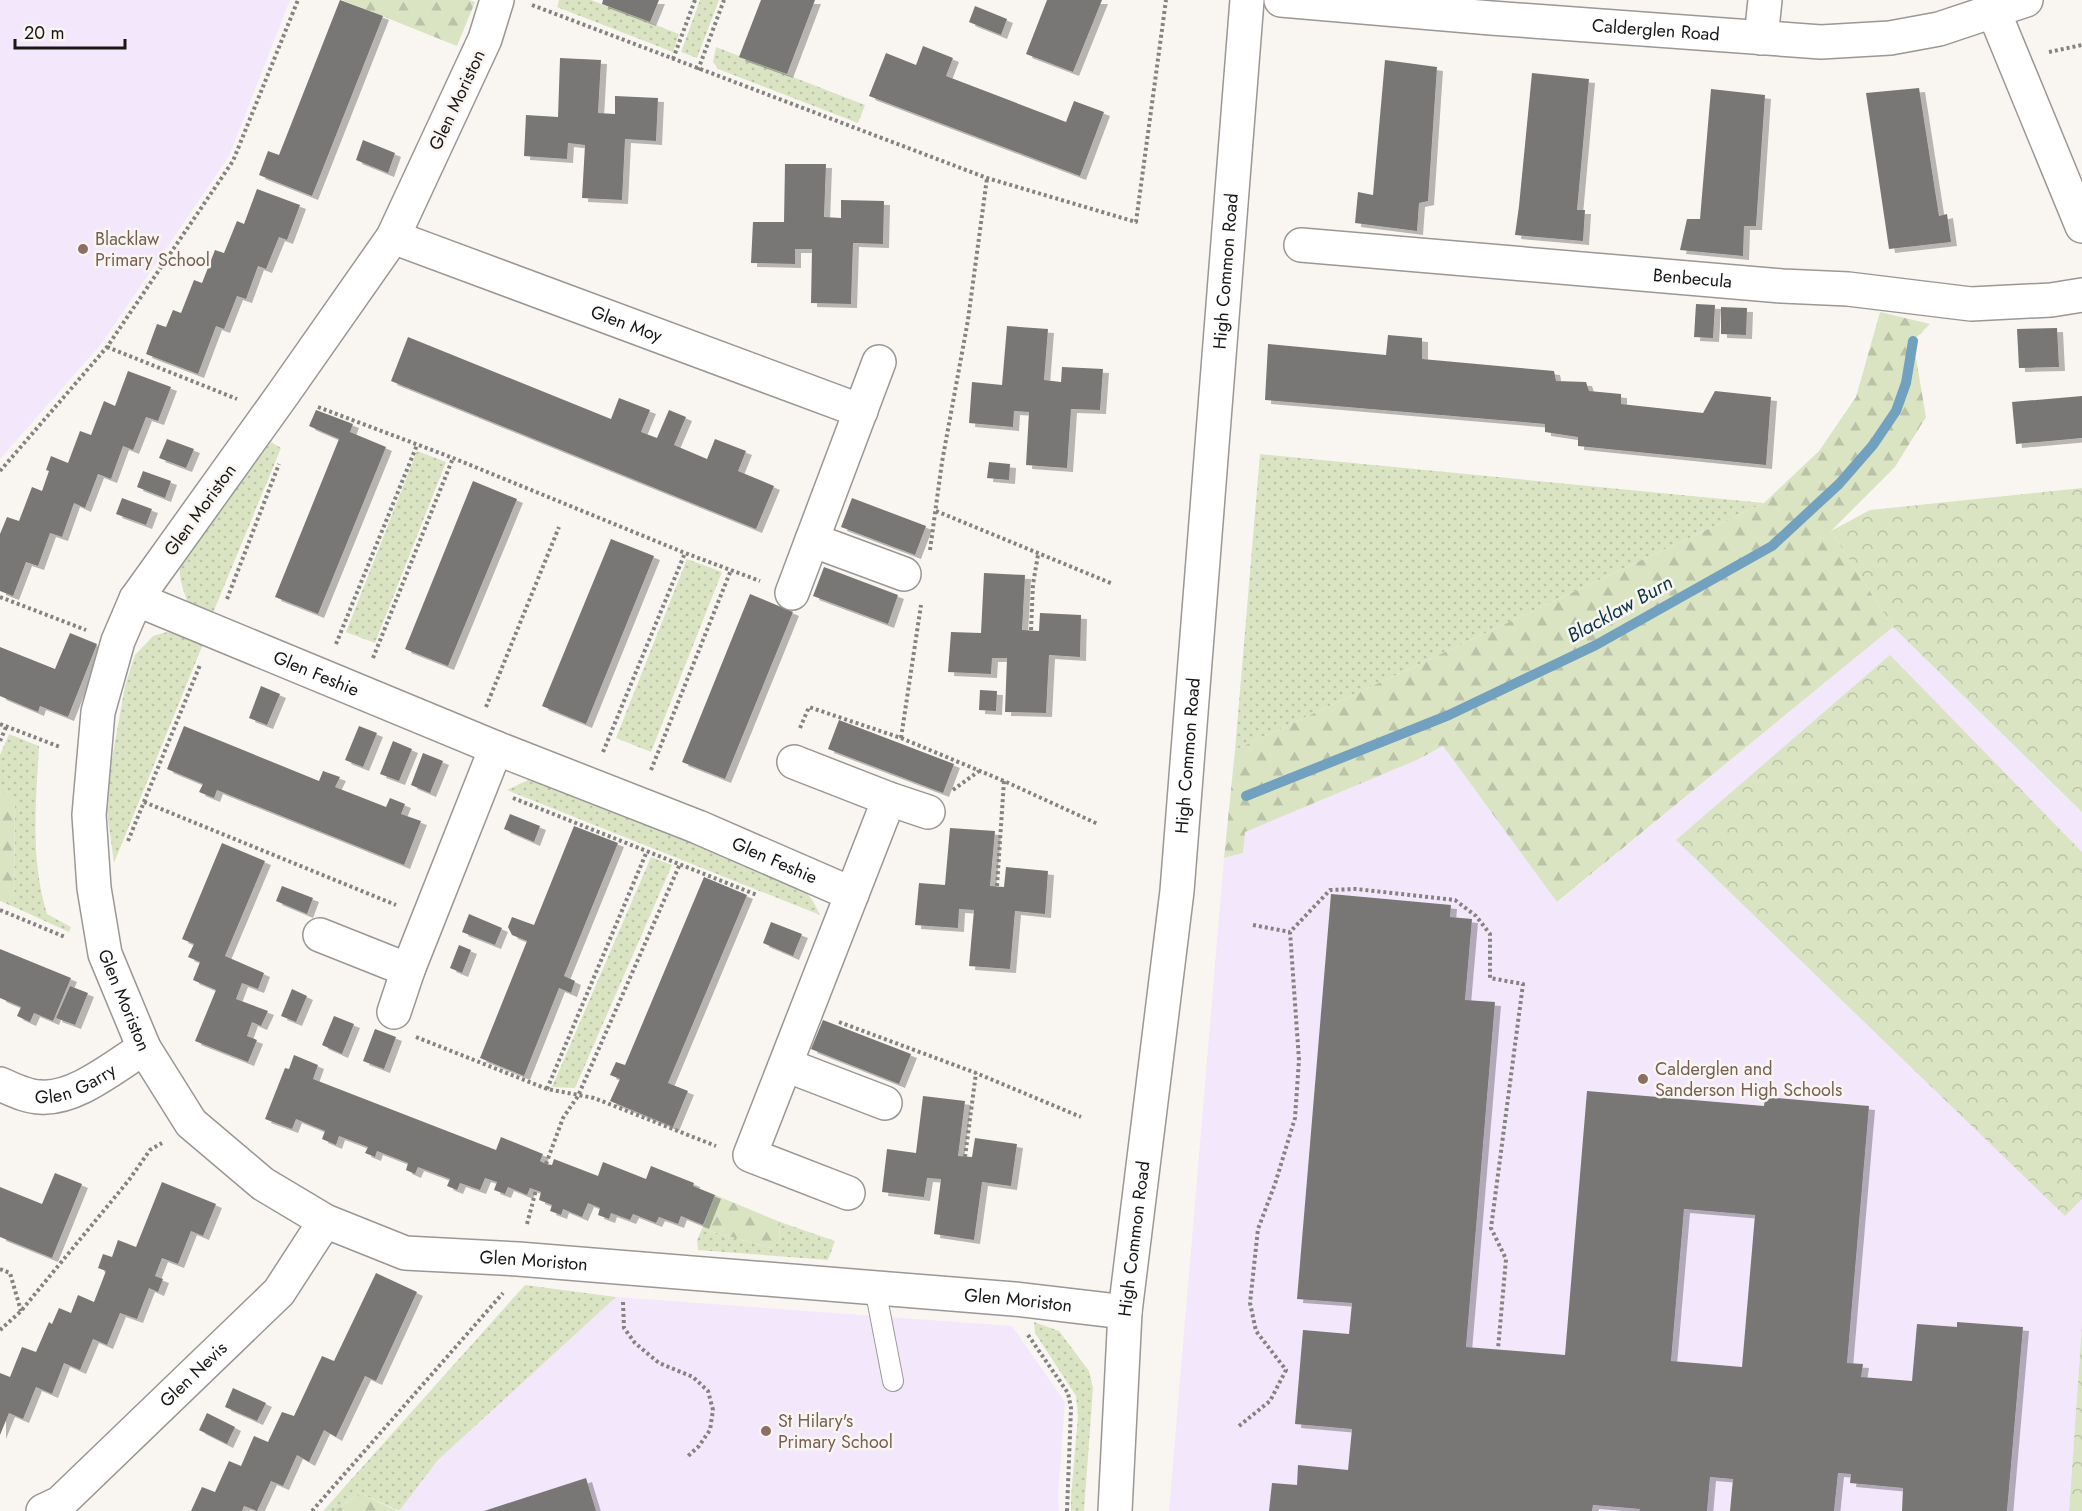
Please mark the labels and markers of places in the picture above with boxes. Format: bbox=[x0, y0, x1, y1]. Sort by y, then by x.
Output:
place label: Blacklaw Primary School bbox=[95, 226, 210, 273]
marker: Blacklaw Primary School bbox=[76, 242, 90, 256]
place label: Calderglen and Sanderson High Schools bbox=[1655, 1056, 1842, 1103]
marker: Calderglen and Sanderson High Schools bbox=[1636, 1072, 1650, 1086]
place label: St Hilary's Primary School bbox=[778, 1408, 893, 1455]
marker: St Hilary's Primary School bbox=[759, 1424, 773, 1438]

